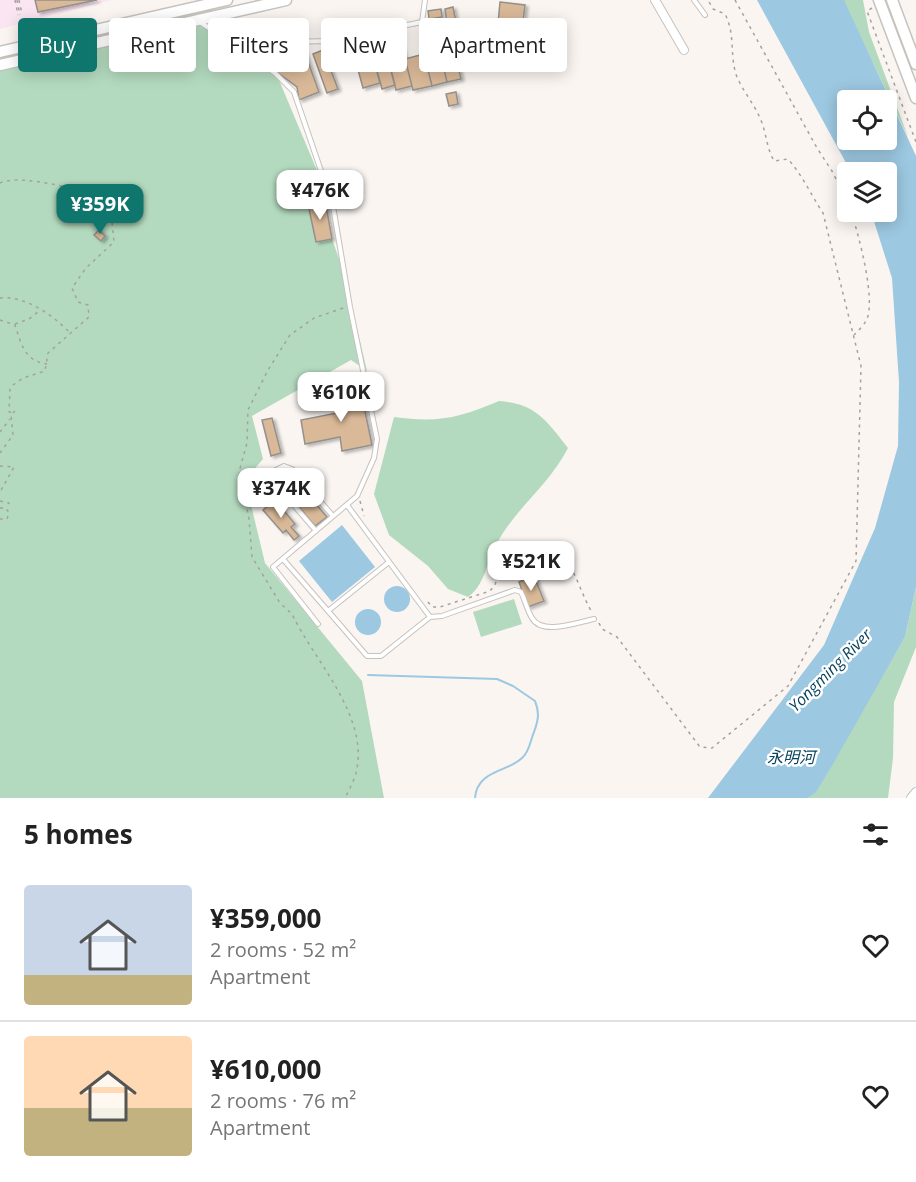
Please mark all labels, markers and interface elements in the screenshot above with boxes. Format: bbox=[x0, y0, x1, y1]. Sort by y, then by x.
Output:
chip: Buy bbox=[18, 18, 97, 72]
chip: Rent bbox=[109, 18, 196, 72]
chip: Filters bbox=[208, 18, 309, 72]
chip: New bbox=[321, 18, 407, 72]
chip: Apartment bbox=[419, 18, 567, 72]
map controls bbox=[837, 90, 897, 222]
button: locate bbox=[837, 90, 897, 150]
button: layers bbox=[837, 162, 897, 222]
pin: ¥476K bbox=[278, 170, 362, 221]
text: ¥476K bbox=[290, 176, 350, 203]
pin: ¥359K bbox=[58, 184, 142, 235]
text: ¥359K bbox=[70, 190, 130, 217]
pin: ¥610K bbox=[299, 372, 383, 423]
text: ¥610K bbox=[311, 378, 371, 405]
pin: ¥374K bbox=[239, 468, 323, 519]
text: ¥374K bbox=[251, 474, 311, 501]
pin: ¥521K bbox=[489, 541, 573, 592]
text: ¥521K bbox=[501, 547, 561, 574]
water label: Yongming River bbox=[784, 623, 877, 716]
water label: 永明河 bbox=[767, 746, 818, 768]
text: 5 homes bbox=[24, 816, 133, 852]
icon: filters bbox=[859, 818, 892, 851]
text: ¥359,000 bbox=[210, 900, 321, 936]
icon: home bbox=[72, 909, 144, 981]
icon: heart bbox=[859, 929, 892, 962]
text: 2 rooms · 52 m² bbox=[210, 936, 356, 963]
text: Apartment bbox=[210, 963, 310, 990]
text: ¥610,000 bbox=[210, 1051, 321, 1087]
icon: home bbox=[72, 1060, 144, 1132]
icon: heart bbox=[859, 1080, 892, 1113]
text: 2 rooms · 76 m² bbox=[210, 1087, 356, 1114]
text: Apartment bbox=[210, 1114, 310, 1141]

